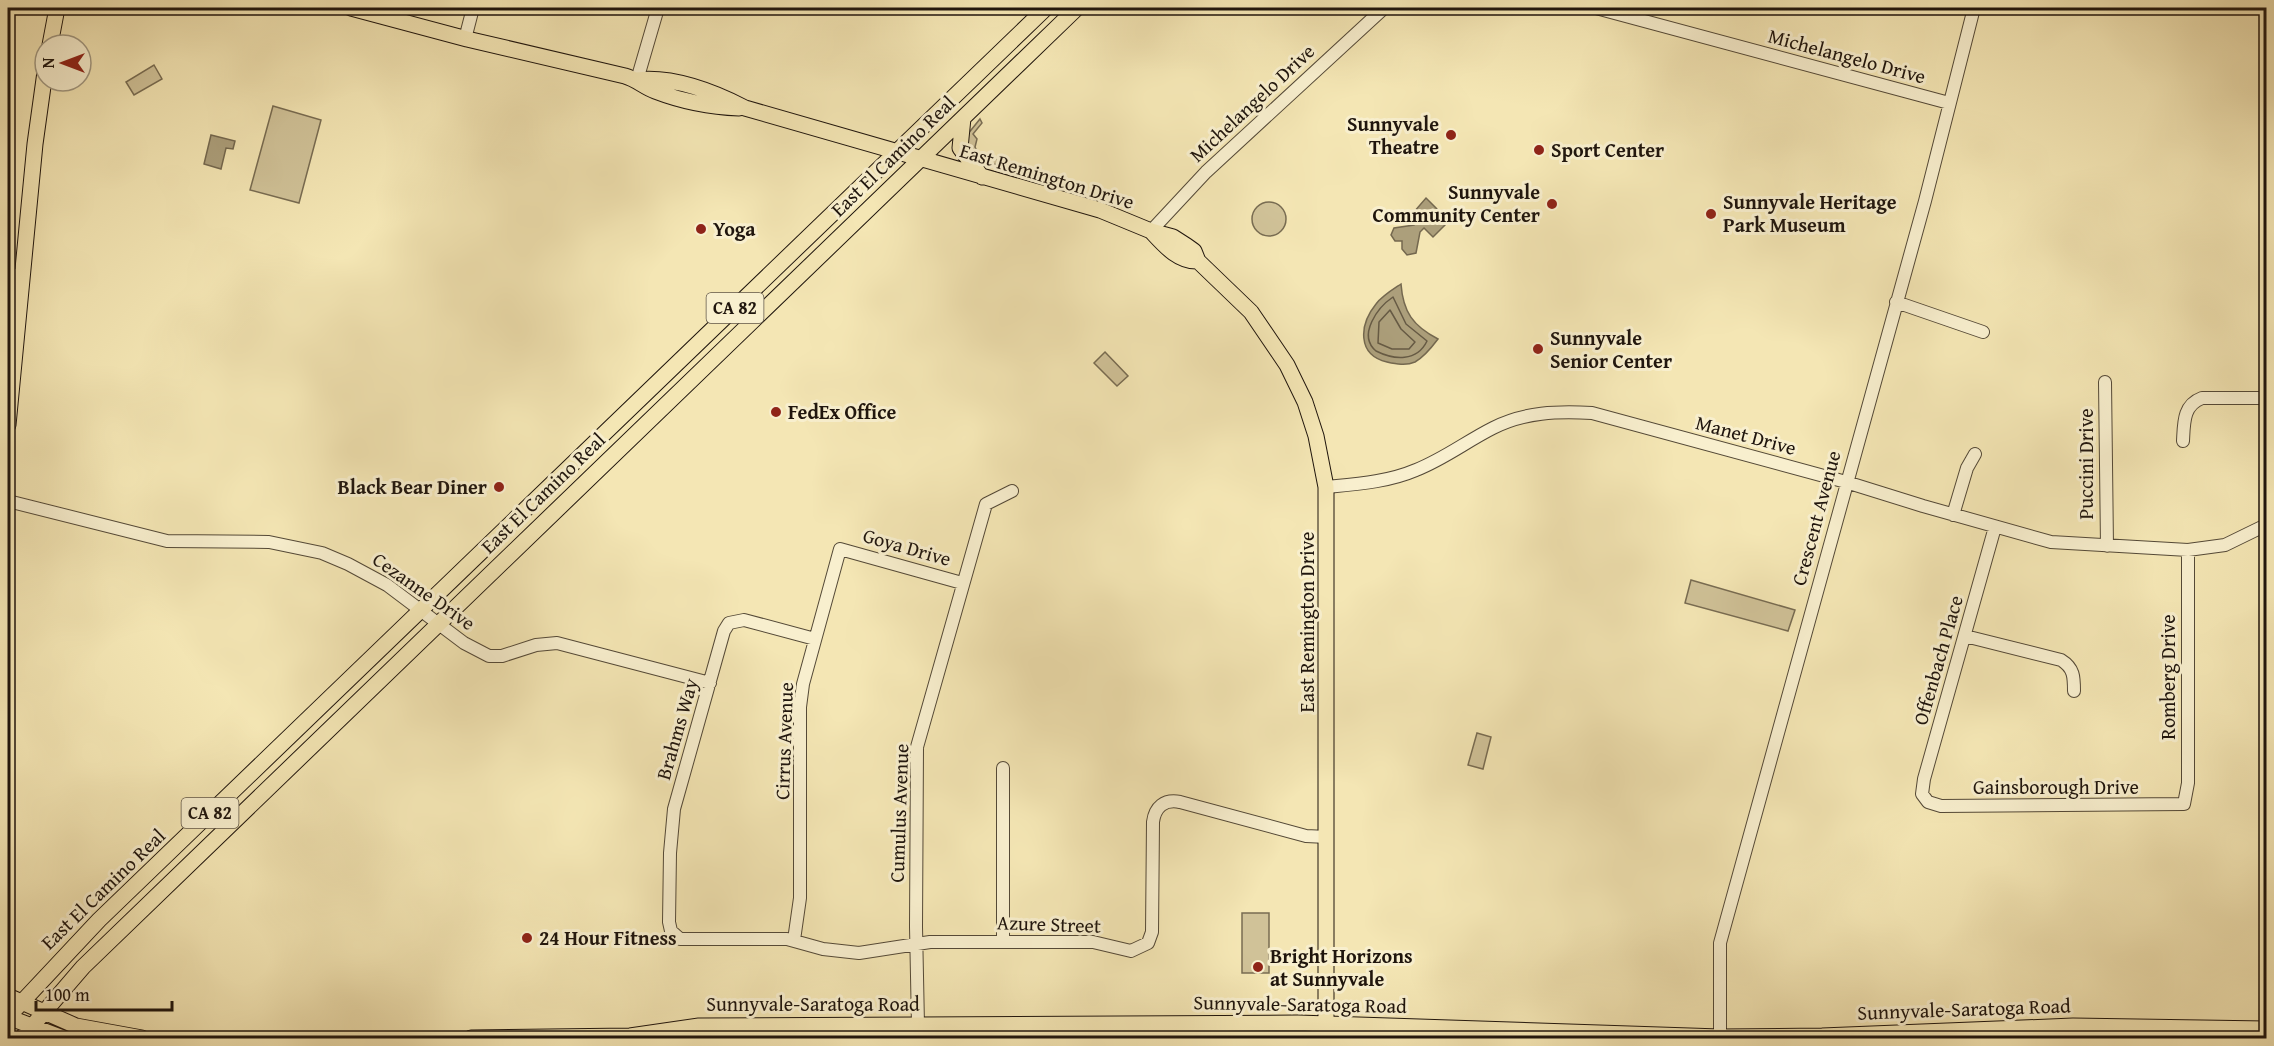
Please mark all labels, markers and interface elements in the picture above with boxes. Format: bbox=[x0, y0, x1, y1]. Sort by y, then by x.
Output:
street label: Michelangelo Drive bbox=[1765, 21, 1929, 90]
north arrow bbox=[33, 33, 93, 93]
street label: Michelangelo Drive bbox=[1183, 37, 1321, 168]
text: N bbox=[36, 57, 60, 68]
street label: East El Camino Real bbox=[824, 88, 962, 223]
place label: Sunnyvale Theatre bbox=[1347, 109, 1439, 161]
marker: Sunnyvale Theatre bbox=[1444, 128, 1458, 142]
street label: East Remington Drive bbox=[956, 135, 1138, 216]
place label: Sport Center bbox=[1551, 135, 1664, 164]
marker: Sport Center bbox=[1532, 143, 1546, 157]
place label: Sunnyvale Community Center bbox=[1373, 177, 1540, 229]
place label: Sunnyvale Heritage Park Museum bbox=[1723, 187, 1897, 239]
marker: Sunnyvale Community Center bbox=[1545, 197, 1559, 211]
marker: Sunnyvale Heritage Park Museum bbox=[1704, 207, 1718, 221]
place label: Yoga bbox=[713, 214, 756, 243]
marker: Yoga bbox=[694, 222, 708, 236]
road number: CA 82 bbox=[706, 293, 764, 323]
place label: Sunnyvale Senior Center bbox=[1550, 323, 1672, 375]
marker: Sunnyvale Senior Center bbox=[1531, 342, 1545, 356]
place label: FedEx Office bbox=[788, 397, 896, 426]
marker: FedEx Office bbox=[769, 405, 783, 419]
street label: Manet Drive bbox=[1693, 407, 1800, 462]
street label: Puccini Drive bbox=[2071, 408, 2100, 520]
street label: East El Camino Real bbox=[474, 425, 612, 560]
street label: Crescent Avenue bbox=[1784, 447, 1847, 589]
place label: Black Bear Diner bbox=[337, 472, 487, 501]
marker: Black Bear Diner bbox=[492, 480, 506, 494]
street label: Goya Drive bbox=[860, 520, 955, 573]
street label: East Remington Drive bbox=[1292, 532, 1321, 712]
street label: Cezanne Drive bbox=[367, 544, 482, 637]
street label: Offenbach Place bbox=[1905, 592, 1970, 728]
street label: Romberg Drive bbox=[2153, 614, 2182, 740]
street label: Brahms Way bbox=[648, 675, 705, 783]
street label: Cirrus Avenue bbox=[767, 682, 800, 800]
street label: Cumulus Avenue bbox=[882, 743, 915, 883]
street label: Gainsborough Drive bbox=[1973, 772, 2139, 801]
road number: CA 82 bbox=[182, 798, 238, 828]
street label: East El Camino Real bbox=[34, 821, 172, 956]
street label: Azure Street bbox=[997, 907, 1102, 940]
place label: 24 Hour Fitness bbox=[539, 923, 677, 952]
marker: 24 Hour Fitness bbox=[520, 931, 534, 945]
place label: Bright Horizons at Sunnyvale bbox=[1270, 941, 1413, 993]
marker: Bright Horizons at Sunnyvale bbox=[1251, 960, 1265, 974]
scale bar bbox=[36, 974, 172, 1012]
text: 100 m bbox=[45, 981, 90, 1008]
street label: Sunnyvale-Saratoga Road bbox=[1193, 987, 1407, 1020]
street label: Sunnyvale-Saratoga Road bbox=[706, 989, 920, 1018]
street label: Sunnyvale-Saratoga Road bbox=[1857, 990, 2072, 1027]

